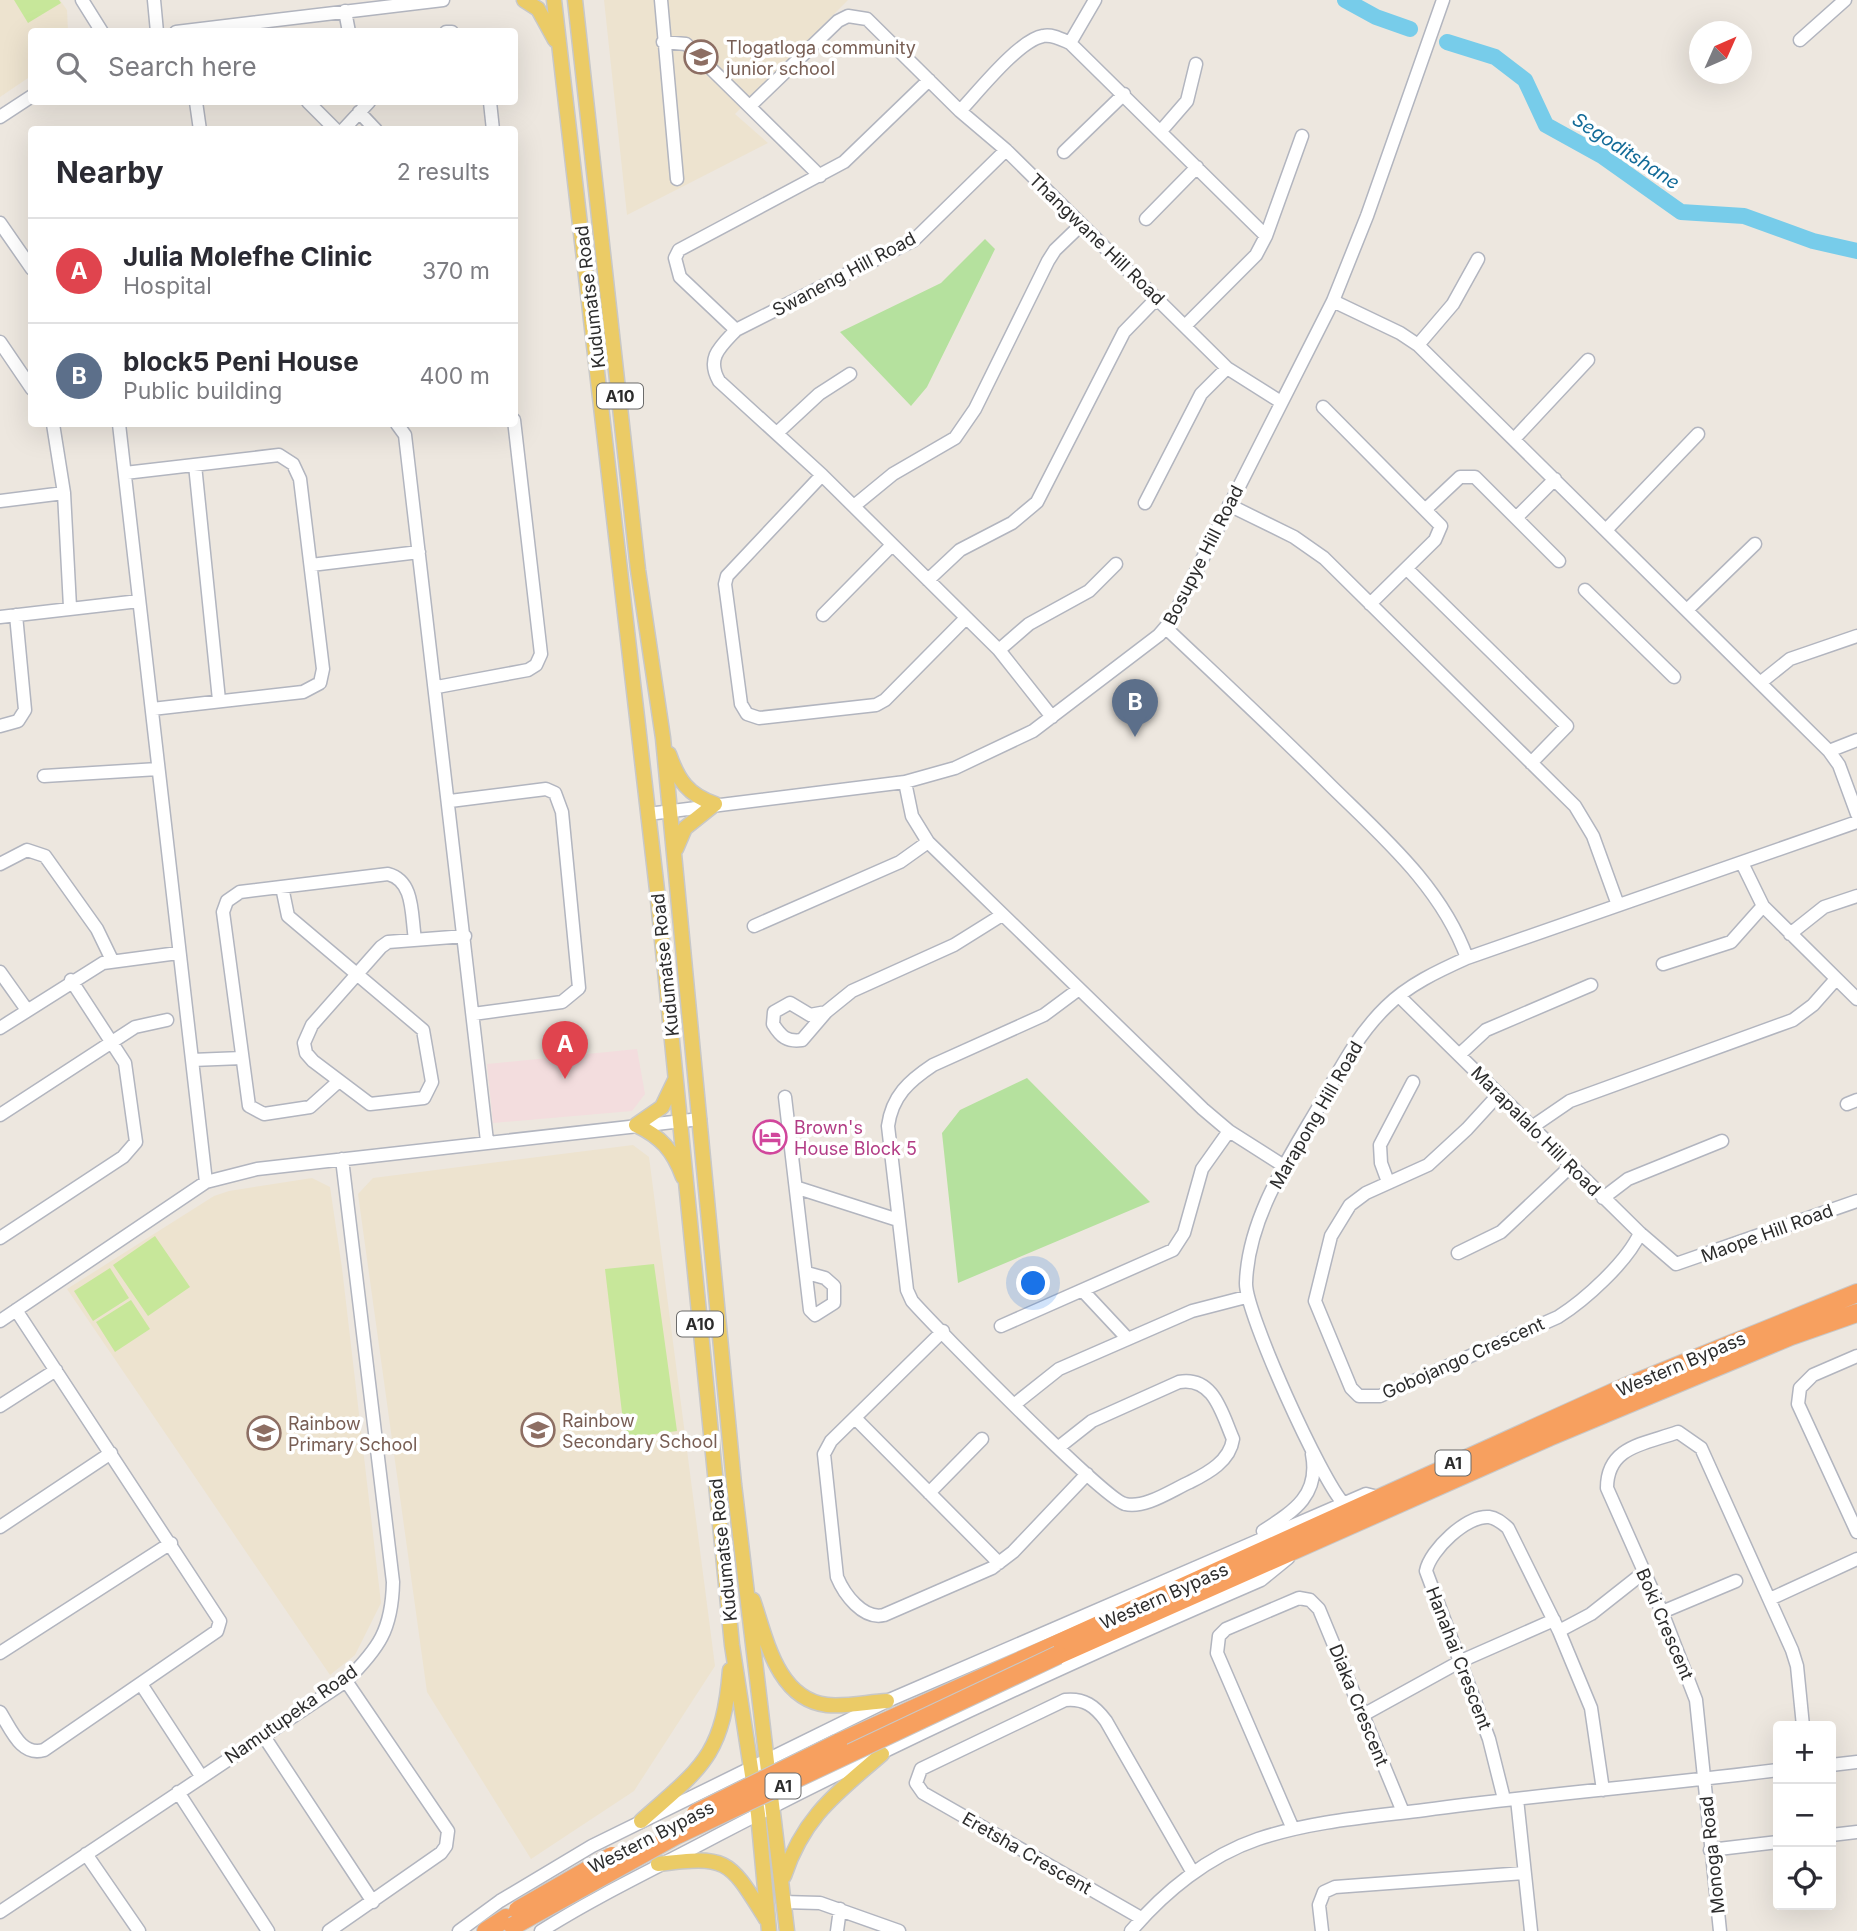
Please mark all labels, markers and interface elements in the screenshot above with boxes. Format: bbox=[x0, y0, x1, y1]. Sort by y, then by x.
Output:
north arrow bbox=[1689, 21, 1752, 84]
search box bbox=[28, 28, 518, 105]
place label: Tlogatloga community junior school bbox=[725, 37, 916, 79]
school or university icon: Tlogatloga community junior school bbox=[682, 38, 720, 76]
icon: search bbox=[52, 48, 90, 86]
text: Search here bbox=[108, 51, 257, 82]
water label: Segoditshane bbox=[1568, 108, 1684, 194]
text: Nearby bbox=[56, 154, 164, 190]
text: 2 results bbox=[397, 158, 490, 186]
street label: Thangwane Hill Road bbox=[1025, 169, 1169, 309]
street label: Kudumatse Road bbox=[571, 224, 609, 370]
street label: Swaneng Hill Road bbox=[769, 227, 919, 321]
text: Julia Molefhe Clinic bbox=[123, 241, 372, 272]
text: A bbox=[70, 257, 88, 285]
text: 370 m bbox=[422, 257, 490, 285]
text: Hospital bbox=[123, 272, 212, 300]
text: block5 Peni House bbox=[123, 346, 359, 377]
text: B bbox=[71, 362, 87, 390]
text: 400 m bbox=[420, 362, 490, 390]
text: Public building bbox=[123, 377, 282, 405]
road number: A10 bbox=[597, 384, 643, 408]
street label: Bosupye Hill Road bbox=[1159, 482, 1247, 628]
pin: B bbox=[1112, 679, 1158, 737]
street label: Kudumatse Road bbox=[647, 892, 683, 1038]
pin: A bbox=[542, 1021, 588, 1079]
street label: Marapong Hill Road bbox=[1265, 1038, 1367, 1192]
street label: Marapalalo Hill Road bbox=[1467, 1062, 1605, 1200]
place label: Brown's House Block 5 bbox=[794, 1117, 917, 1159]
hotel icon: Brown's House Block 5 bbox=[751, 1118, 789, 1156]
street label: Maope Hill Road bbox=[1698, 1199, 1836, 1267]
your location bbox=[1016, 1266, 1050, 1300]
road number: A10 bbox=[677, 1312, 723, 1336]
street label: Gobojango Crescent bbox=[1379, 1313, 1547, 1403]
street label: Western Bypass bbox=[1613, 1327, 1749, 1401]
place label: Rainbow Secondary School bbox=[562, 1410, 718, 1452]
school or university icon: Rainbow Secondary School bbox=[519, 1411, 557, 1449]
place label: Rainbow Primary School bbox=[288, 1413, 417, 1455]
school or university icon: Rainbow Primary School bbox=[245, 1414, 283, 1452]
road number: A1 bbox=[1436, 1450, 1470, 1476]
street label: Kudumatse Road bbox=[705, 1477, 741, 1623]
street label: Western Bypass bbox=[1097, 1558, 1231, 1634]
street label: Boki Crescent bbox=[1632, 1565, 1698, 1683]
street label: Hanahai Crescent bbox=[1422, 1584, 1496, 1732]
street label: Diaka Crescent bbox=[1325, 1641, 1393, 1769]
street label: Namutupeka Road bbox=[221, 1660, 361, 1768]
map controls bbox=[1773, 1721, 1836, 1910]
button: + bbox=[1773, 1721, 1836, 1784]
road number: A1 bbox=[766, 1774, 800, 1798]
button: − bbox=[1773, 1784, 1836, 1847]
street label: Monoga Road bbox=[1695, 1795, 1729, 1915]
street label: Western Bypass bbox=[585, 1796, 717, 1878]
street label: Eretsha Crescent bbox=[959, 1807, 1095, 1899]
button: locate bbox=[1773, 1847, 1836, 1910]

